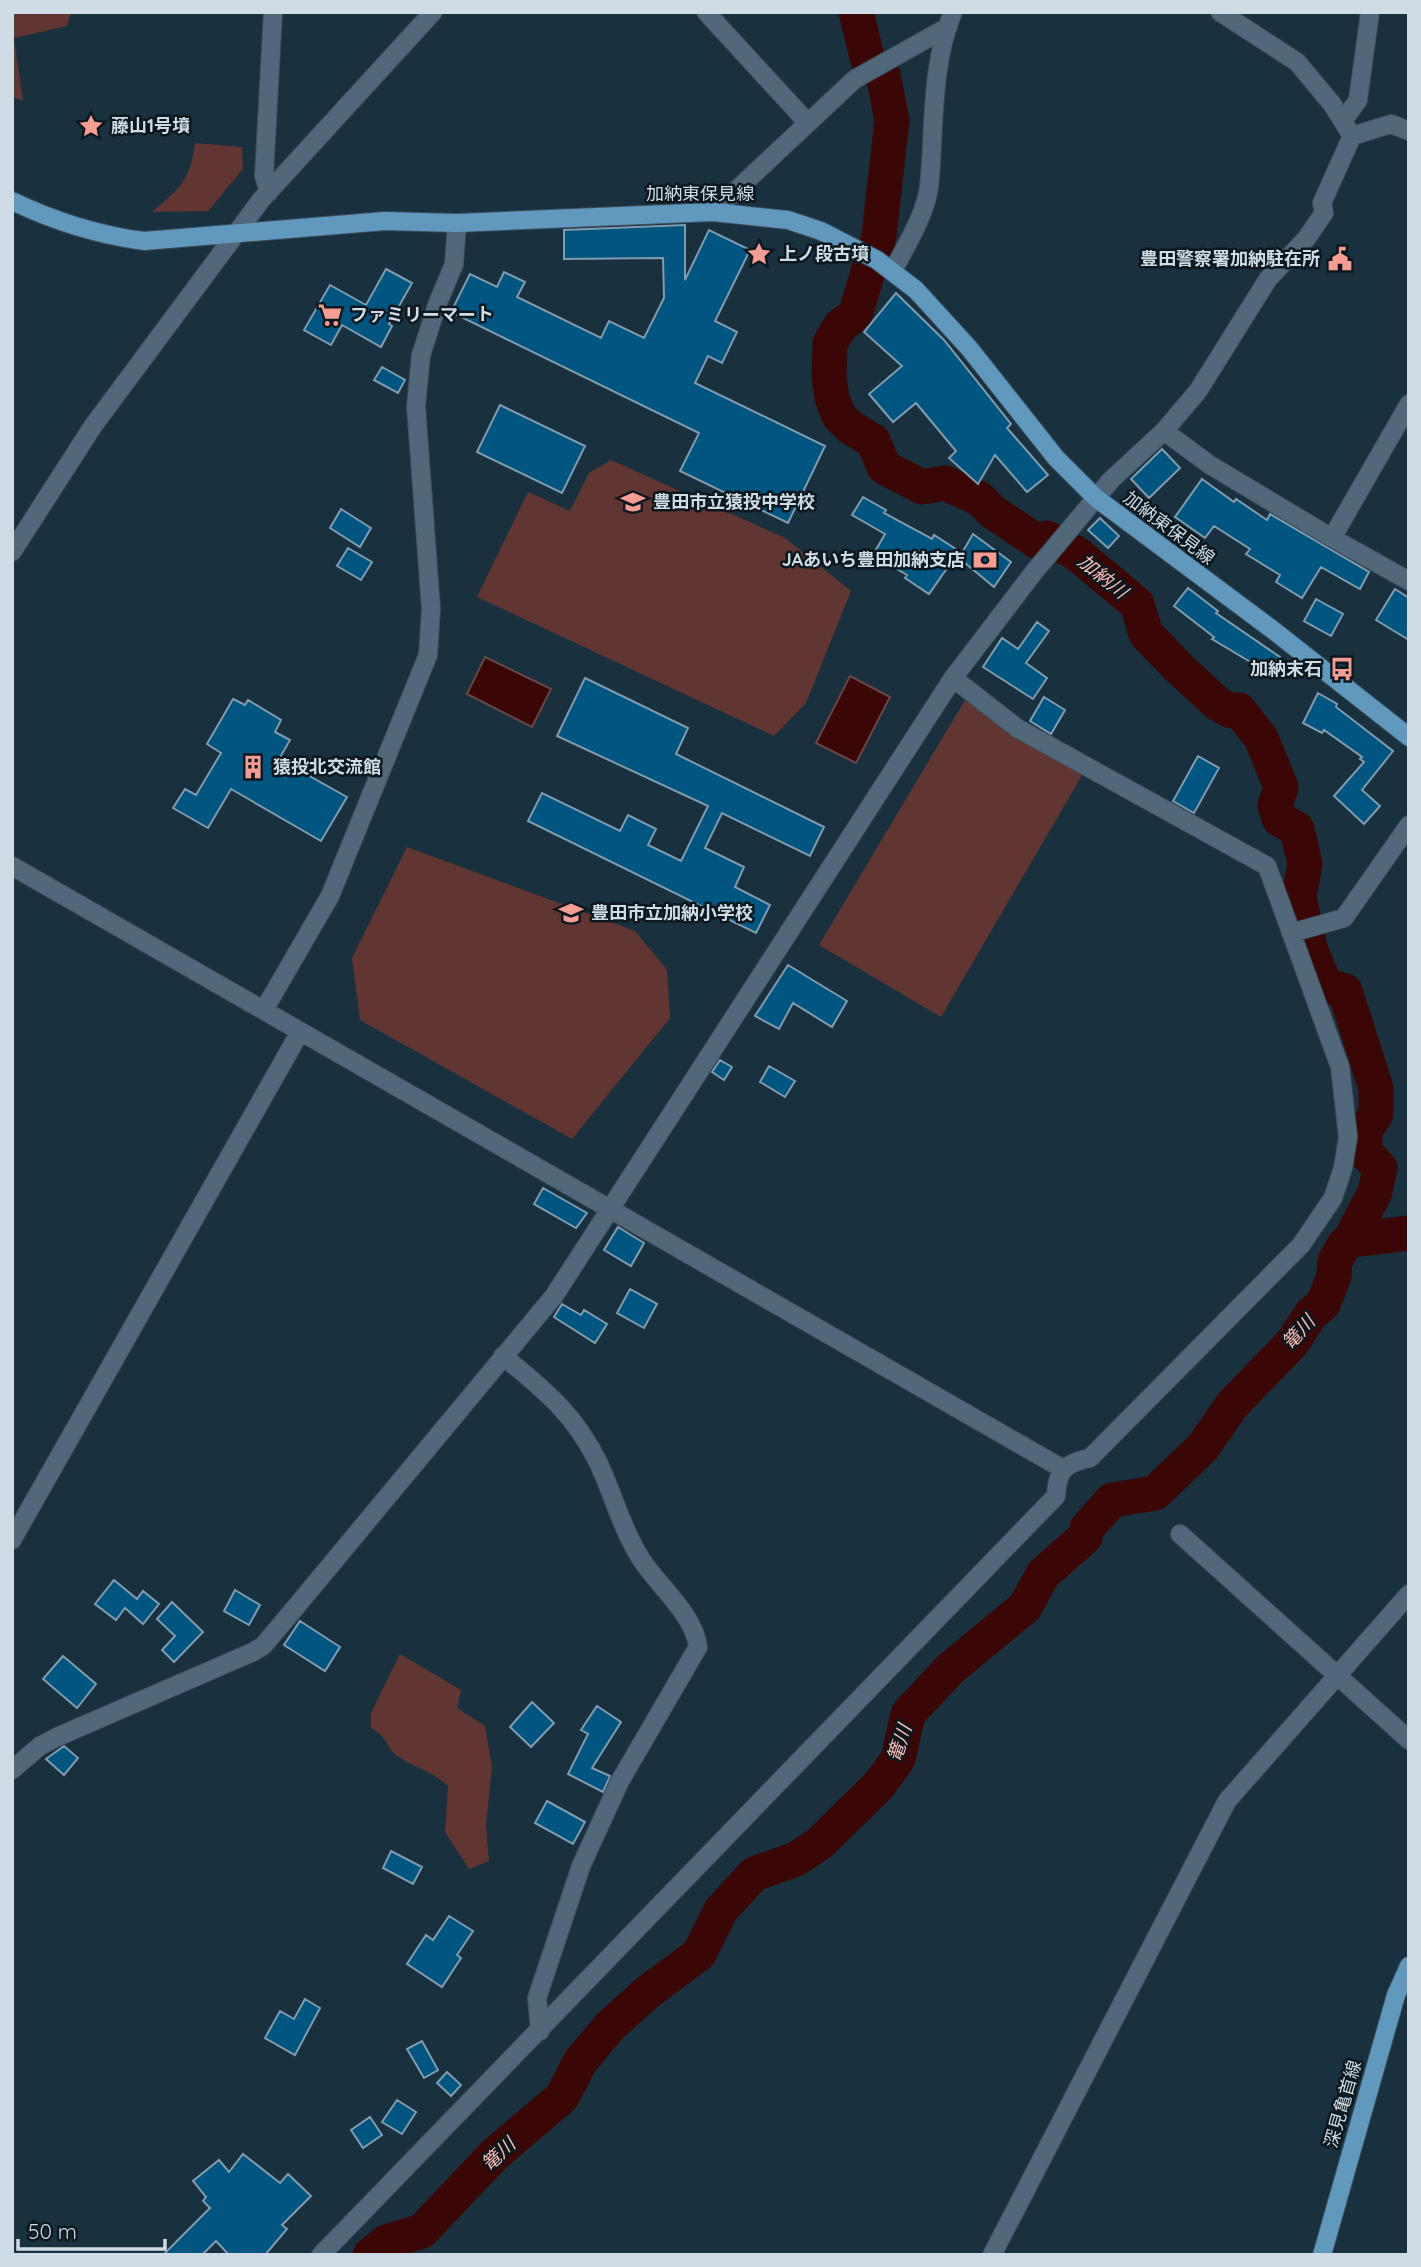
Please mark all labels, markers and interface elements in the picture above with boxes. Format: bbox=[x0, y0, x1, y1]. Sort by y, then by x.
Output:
place icon: 藤山1号墳 bbox=[77, 112, 105, 140]
place label: 藤山1号墳 bbox=[111, 114, 190, 137]
street label: 加納東保見線 bbox=[646, 182, 754, 205]
place icon: 上ノ段古墳 bbox=[745, 240, 773, 268]
place label: 上ノ段古墳 bbox=[779, 242, 869, 265]
public building icon: 豊田警察署加納駐在所 bbox=[1326, 245, 1354, 273]
place label: 豊田警察署加納駐在所 bbox=[1140, 247, 1320, 270]
supermarket icon: ファミリーマート bbox=[316, 301, 344, 329]
place label: ファミリーマート bbox=[350, 303, 494, 326]
street label: 加納東保見線 bbox=[1119, 486, 1219, 569]
school or university icon: 豊田市立猿投中学校 bbox=[619, 488, 647, 516]
place label: 豊田市立猿投中学校 bbox=[653, 490, 815, 513]
bank icon: JAあいち豊田加納支店 bbox=[971, 546, 999, 574]
place label: JAあいち豊田加納支店 bbox=[782, 548, 965, 571]
water label: 加納川 bbox=[1073, 549, 1134, 605]
bus stop icon: 加納末石 bbox=[1328, 655, 1356, 683]
place label: 加納末石 bbox=[1250, 657, 1322, 680]
building icon: 猿投北交流館 bbox=[239, 753, 267, 781]
place label: 猿投北交流館 bbox=[273, 755, 381, 778]
school or university icon: 豊田市立加納小学校 bbox=[557, 899, 585, 927]
place label: 豊田市立加納小学校 bbox=[591, 901, 753, 924]
water label: 篭川 bbox=[1276, 1308, 1321, 1354]
water label: 篭川 bbox=[882, 1719, 917, 1765]
street label: 深見亀首線 bbox=[1319, 2057, 1366, 2150]
water label: 篭川 bbox=[476, 2131, 522, 2176]
scale bar bbox=[18, 2208, 164, 2252]
text: 50 m bbox=[28, 2218, 77, 2244]

